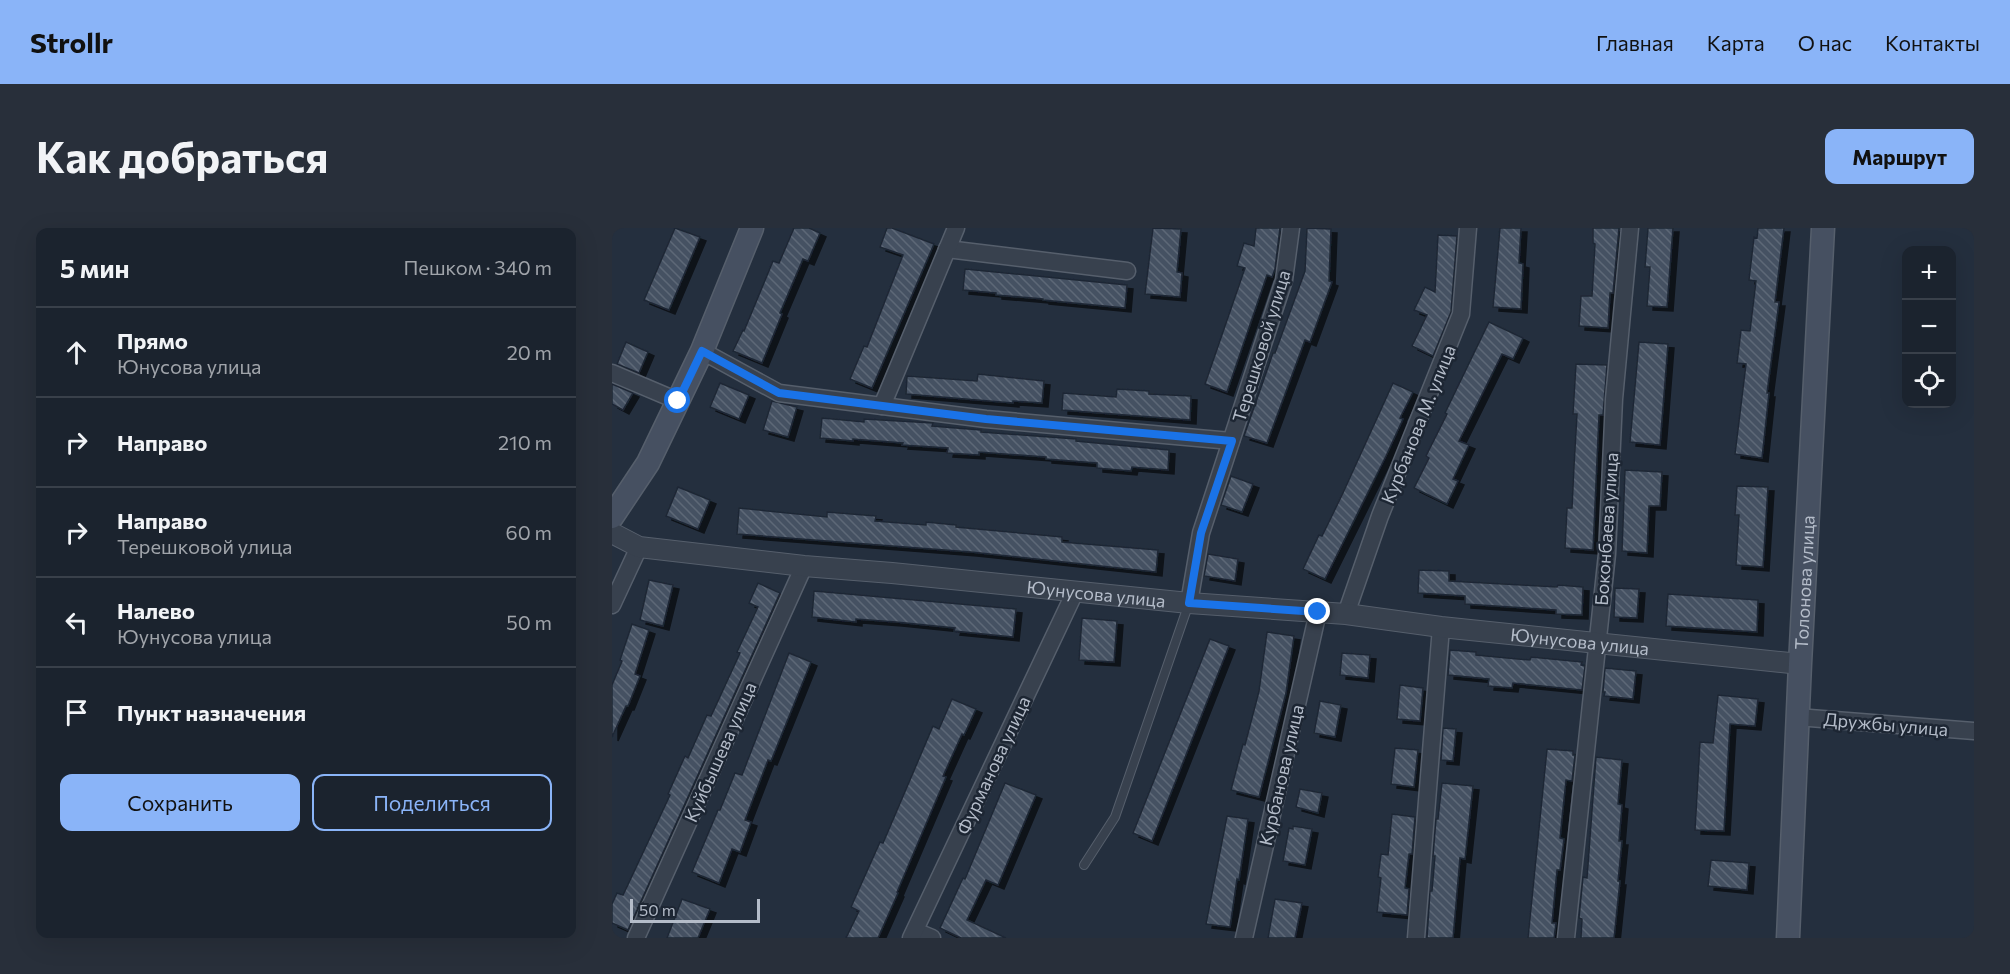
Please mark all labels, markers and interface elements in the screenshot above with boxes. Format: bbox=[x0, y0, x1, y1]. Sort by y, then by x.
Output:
text: Strollr bbox=[30, 25, 113, 59]
text: Главная bbox=[1596, 30, 1674, 55]
text: Карта bbox=[1707, 30, 1765, 55]
text: О нас bbox=[1798, 30, 1852, 55]
text: Контакты bbox=[1885, 30, 1980, 55]
button: Маршрут bbox=[1825, 129, 1974, 184]
text: Как добраться bbox=[36, 130, 328, 182]
map controls bbox=[1902, 246, 1956, 408]
button: + bbox=[1902, 246, 1956, 300]
text: 5 мин bbox=[60, 252, 130, 283]
text: Пешком · 340 m bbox=[403, 255, 552, 279]
street label: Терешковой улица bbox=[1227, 267, 1295, 425]
button: − bbox=[1902, 300, 1956, 354]
text: Прямо bbox=[117, 327, 188, 354]
icon: ahead bbox=[60, 336, 93, 369]
text: 20 m bbox=[507, 340, 552, 364]
street label: Курбанова М. улица bbox=[1376, 342, 1460, 506]
text: Юнусова улица bbox=[117, 354, 261, 378]
button: locate bbox=[1902, 354, 1956, 408]
route start bbox=[664, 387, 690, 413]
icon: right bbox=[60, 426, 93, 459]
text: Направо bbox=[117, 429, 207, 456]
text: 210 m bbox=[498, 430, 552, 454]
street label: Боконбаева улица bbox=[1590, 452, 1622, 606]
text: Направо bbox=[117, 507, 207, 534]
street label: Толонова улица bbox=[1790, 515, 1819, 650]
icon: right bbox=[60, 516, 93, 549]
text: 60 m bbox=[506, 520, 552, 544]
text: Терешковой улица bbox=[117, 534, 292, 558]
street label: Юунусова улица bbox=[1026, 576, 1167, 612]
text: Налево bbox=[117, 597, 195, 624]
route end bbox=[1304, 598, 1330, 624]
icon: left bbox=[60, 606, 93, 639]
text: 50 m bbox=[506, 610, 552, 634]
street label: Юунусова улица bbox=[1509, 623, 1650, 659]
text: Юунусова улица bbox=[117, 624, 272, 648]
street label: Куйбышева улица bbox=[679, 679, 761, 825]
street label: Фурманова улица bbox=[951, 692, 1035, 838]
icon: arrive bbox=[60, 696, 93, 729]
text: Пункт назначения bbox=[117, 699, 306, 726]
street label: Курбанова улица bbox=[1254, 702, 1308, 848]
street label: Дружбы улица bbox=[1823, 708, 1949, 740]
button: Сохранить bbox=[60, 774, 300, 831]
button: Поделиться bbox=[312, 774, 552, 831]
scale bar bbox=[630, 896, 760, 924]
text: 50 m bbox=[639, 900, 676, 919]

